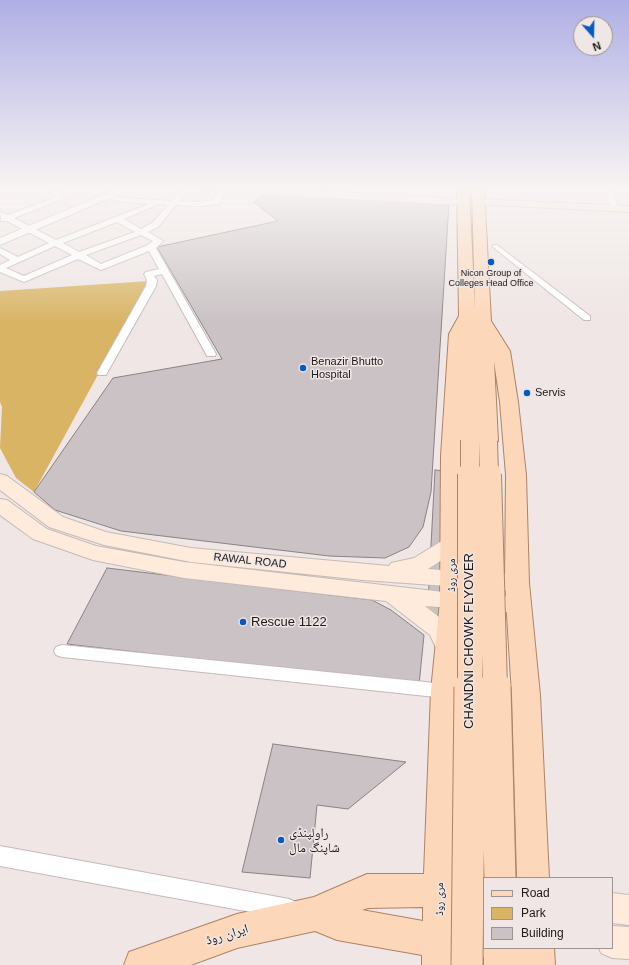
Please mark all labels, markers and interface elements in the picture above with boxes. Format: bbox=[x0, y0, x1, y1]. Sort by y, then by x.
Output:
north arrow bbox=[573, 16, 613, 56]
text: N bbox=[591, 39, 603, 53]
marker: Nicon Group of Colleges Head Office bbox=[486, 257, 496, 267]
place label: Nicon Group of Colleges Head Office bbox=[449, 269, 533, 290]
place label: Benazir Bhutto Hospital bbox=[311, 355, 383, 381]
marker: Benazir Bhutto Hospital bbox=[298, 363, 308, 373]
place label: Servis bbox=[535, 386, 566, 400]
marker: Servis bbox=[522, 388, 532, 398]
street label: RAWAL ROAD bbox=[213, 551, 287, 571]
street label: CHANDNI CHOWK FLYOVER bbox=[461, 553, 477, 729]
street label: مری روڈ bbox=[445, 558, 459, 592]
place label: Rescue 1122 bbox=[251, 614, 327, 630]
marker: Rescue 1122 bbox=[238, 617, 248, 627]
place label: راولپنڈی شاپنگ مال bbox=[289, 825, 340, 856]
marker: راولپنڈی شاپنگ مال bbox=[276, 835, 286, 845]
legend bbox=[483, 877, 613, 949]
street label: مری روڈ bbox=[433, 882, 447, 916]
text: Road bbox=[521, 886, 550, 900]
text: Park bbox=[521, 906, 546, 920]
street label: ایران روڈ bbox=[204, 921, 250, 949]
text: Building bbox=[521, 926, 564, 940]

